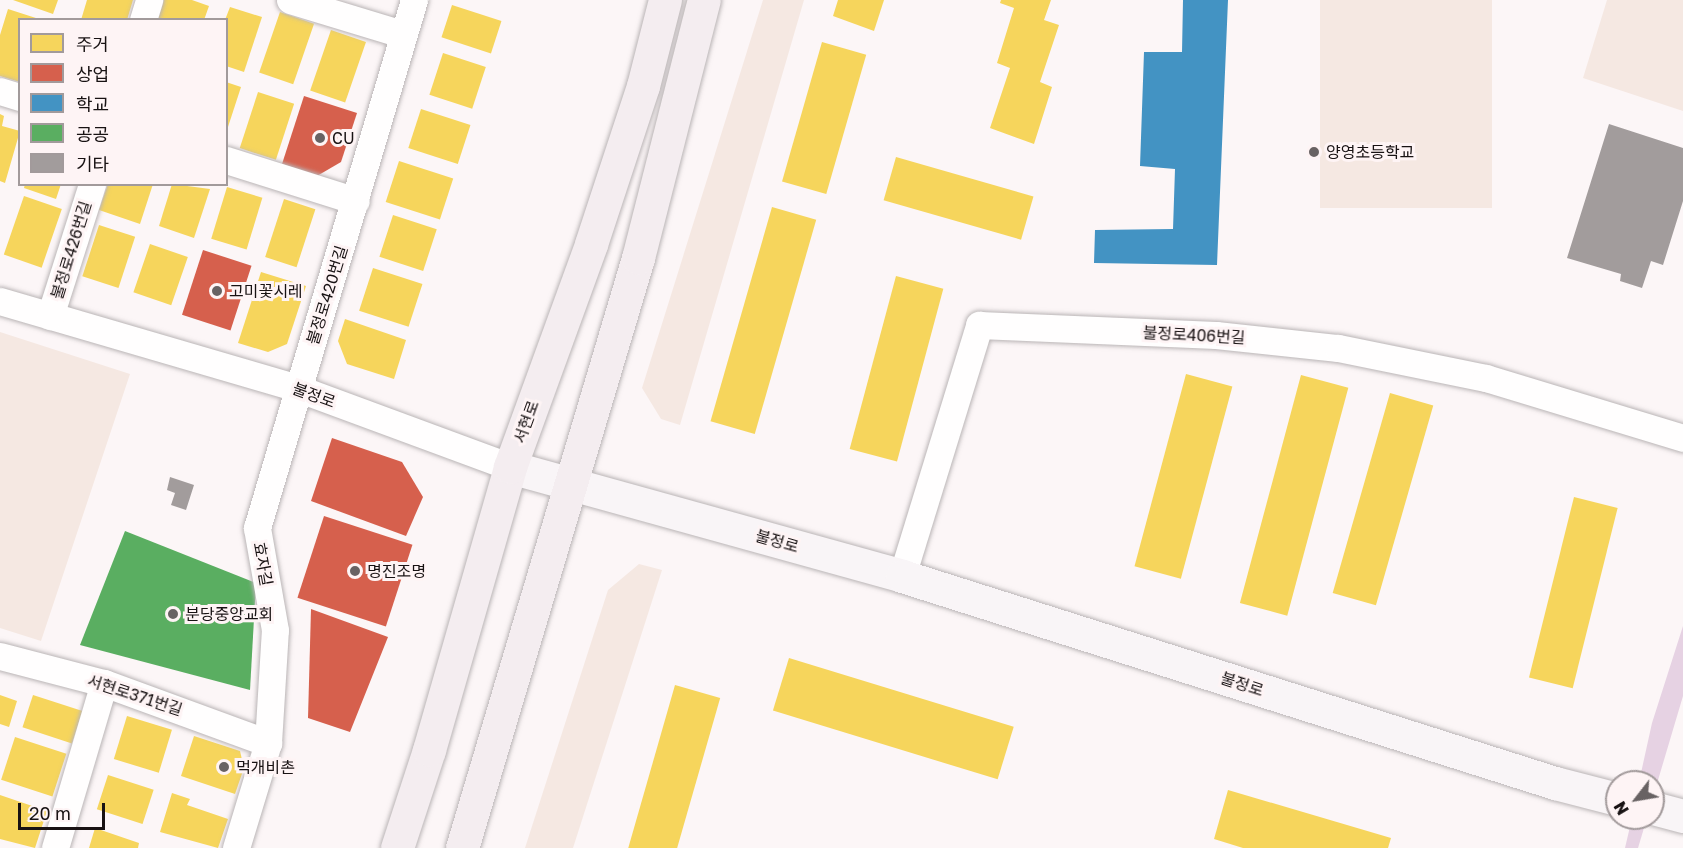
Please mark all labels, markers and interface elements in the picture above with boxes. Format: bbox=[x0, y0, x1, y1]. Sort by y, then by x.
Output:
legend bbox=[18, 18, 228, 186]
text: 주거 bbox=[76, 33, 109, 55]
text: 상업 bbox=[76, 63, 109, 85]
text: 학교 bbox=[76, 93, 109, 115]
text: 공공 bbox=[76, 123, 109, 145]
place label: CU bbox=[332, 128, 355, 148]
marker: CU bbox=[313, 131, 327, 145]
place label: 양영초등학교 bbox=[1326, 142, 1414, 162]
marker: 양영초등학교 bbox=[1307, 145, 1321, 159]
text: 기타 bbox=[76, 153, 109, 175]
street label: 불정로426번길 bbox=[47, 198, 95, 302]
street label: 불정로420번길 bbox=[303, 243, 351, 347]
place label: 고미꽃시레 bbox=[229, 281, 303, 301]
marker: 고미꽃시레 bbox=[210, 284, 224, 298]
street label: 불정로406번길 bbox=[1142, 323, 1246, 347]
street label: 불정로 bbox=[290, 378, 338, 412]
street label: 서현로 bbox=[509, 398, 543, 446]
street label: 불정로 bbox=[753, 526, 801, 556]
street label: 효자길 bbox=[250, 541, 276, 587]
place label: 명진조명 bbox=[367, 561, 426, 581]
marker: 명진조명 bbox=[348, 564, 362, 578]
place label: 분당중앙교회 bbox=[185, 604, 273, 624]
marker: 분당중앙교회 bbox=[166, 607, 180, 621]
street label: 불정로 bbox=[1218, 668, 1266, 700]
street label: 서현로371번길 bbox=[85, 671, 185, 719]
place label: 먹개비촌 bbox=[236, 757, 295, 777]
marker: 먹개비촌 bbox=[217, 760, 231, 774]
north arrow bbox=[1605, 770, 1665, 830]
scale bar bbox=[21, 791, 108, 829]
text: N bbox=[1610, 798, 1633, 819]
text: 20 m bbox=[29, 802, 71, 824]

